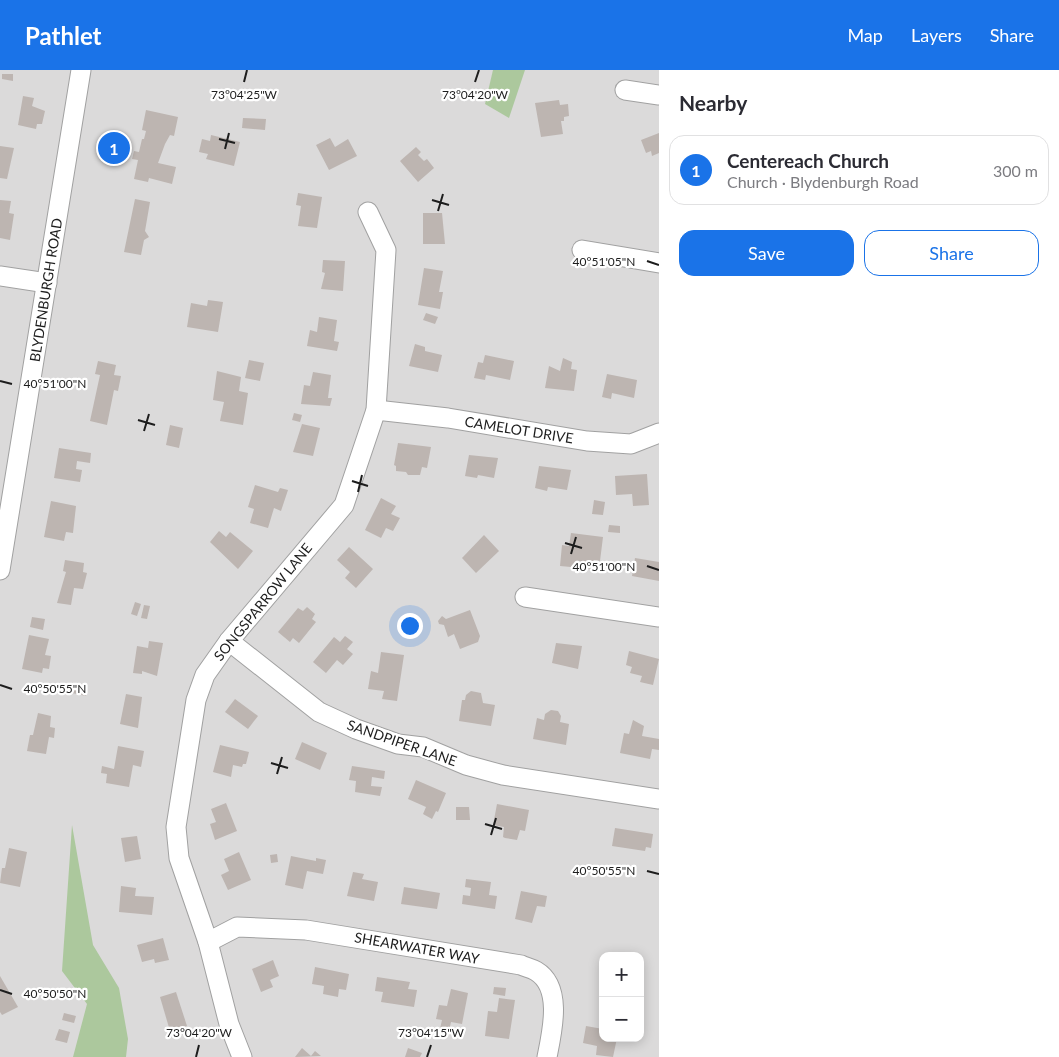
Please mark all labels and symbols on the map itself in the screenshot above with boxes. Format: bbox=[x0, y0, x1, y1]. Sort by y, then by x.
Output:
text: 73°04'25"W bbox=[211, 87, 278, 102]
text: 73°04'20"W bbox=[442, 87, 509, 102]
pin: 1 bbox=[98, 129, 130, 167]
street label: BLYDENBURGH ROAD bbox=[26, 217, 65, 363]
text: 40°51'05"N bbox=[573, 254, 635, 269]
text: 40°51'00"N bbox=[24, 376, 86, 391]
street label: CAMELOT DRIVE bbox=[464, 413, 575, 446]
street label: SONGSPARROW LANE bbox=[210, 539, 315, 664]
text: 40°51'00"N bbox=[573, 559, 635, 574]
your location bbox=[397, 613, 423, 639]
text: 40°50'55"N bbox=[24, 681, 86, 696]
street label: SANDPIPER LANE bbox=[345, 716, 459, 769]
text: 40°50'55"N bbox=[573, 863, 635, 878]
street label: SHEARWATER WAY bbox=[353, 928, 481, 967]
text: 40°50'50"N bbox=[24, 986, 86, 1001]
text: 73°04'20"W bbox=[166, 1025, 233, 1040]
text: 73°04'15"W bbox=[398, 1025, 465, 1040]

